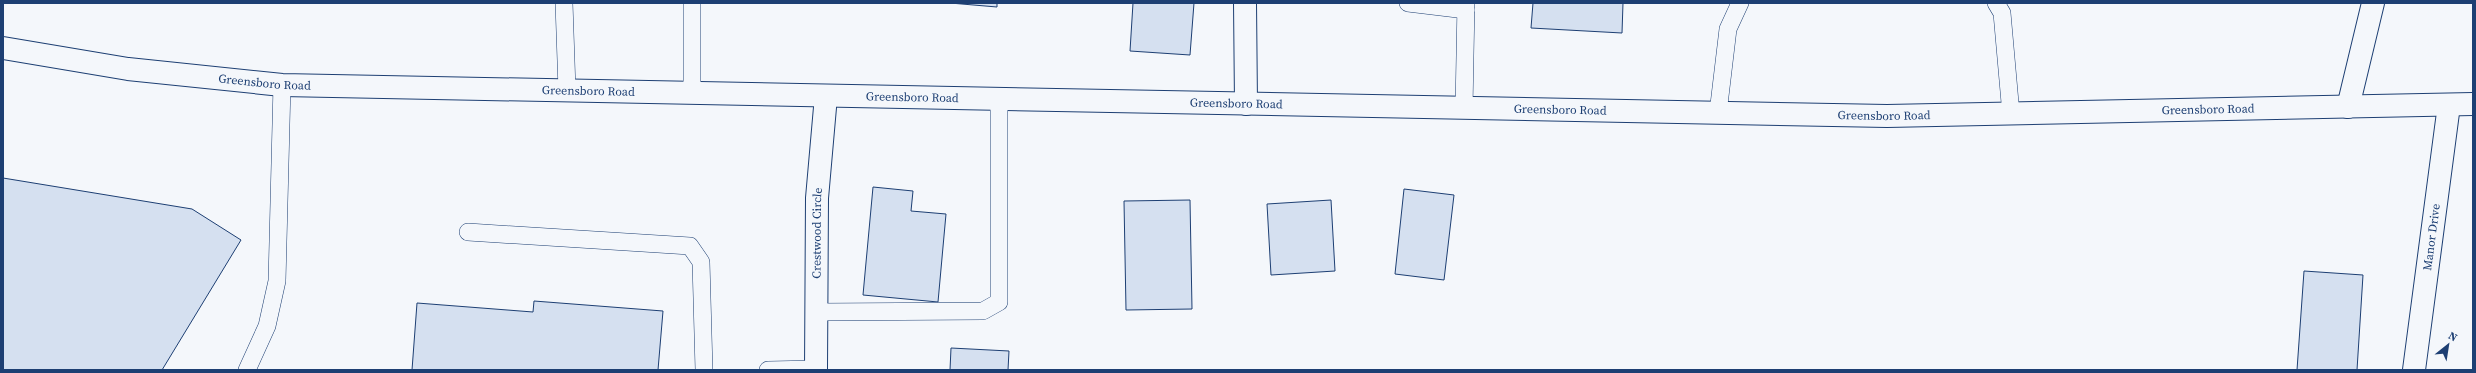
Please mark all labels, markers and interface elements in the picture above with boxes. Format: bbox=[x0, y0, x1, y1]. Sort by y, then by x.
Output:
street label: Greensboro Road bbox=[217, 70, 311, 94]
street label: Greensboro Road bbox=[542, 82, 635, 100]
street label: Greensboro Road bbox=[866, 88, 959, 106]
street label: Greensboro Road bbox=[1190, 95, 1283, 112]
street label: Greensboro Road bbox=[2161, 100, 2255, 118]
street label: Greensboro Road bbox=[1514, 101, 1607, 119]
street label: Greensboro Road bbox=[1838, 107, 1931, 124]
street label: Crestwood Circle bbox=[809, 187, 826, 279]
street label: Manor Drive bbox=[2419, 203, 2444, 272]
north arrow bbox=[2428, 325, 2468, 365]
text: N bbox=[2446, 328, 2460, 345]

